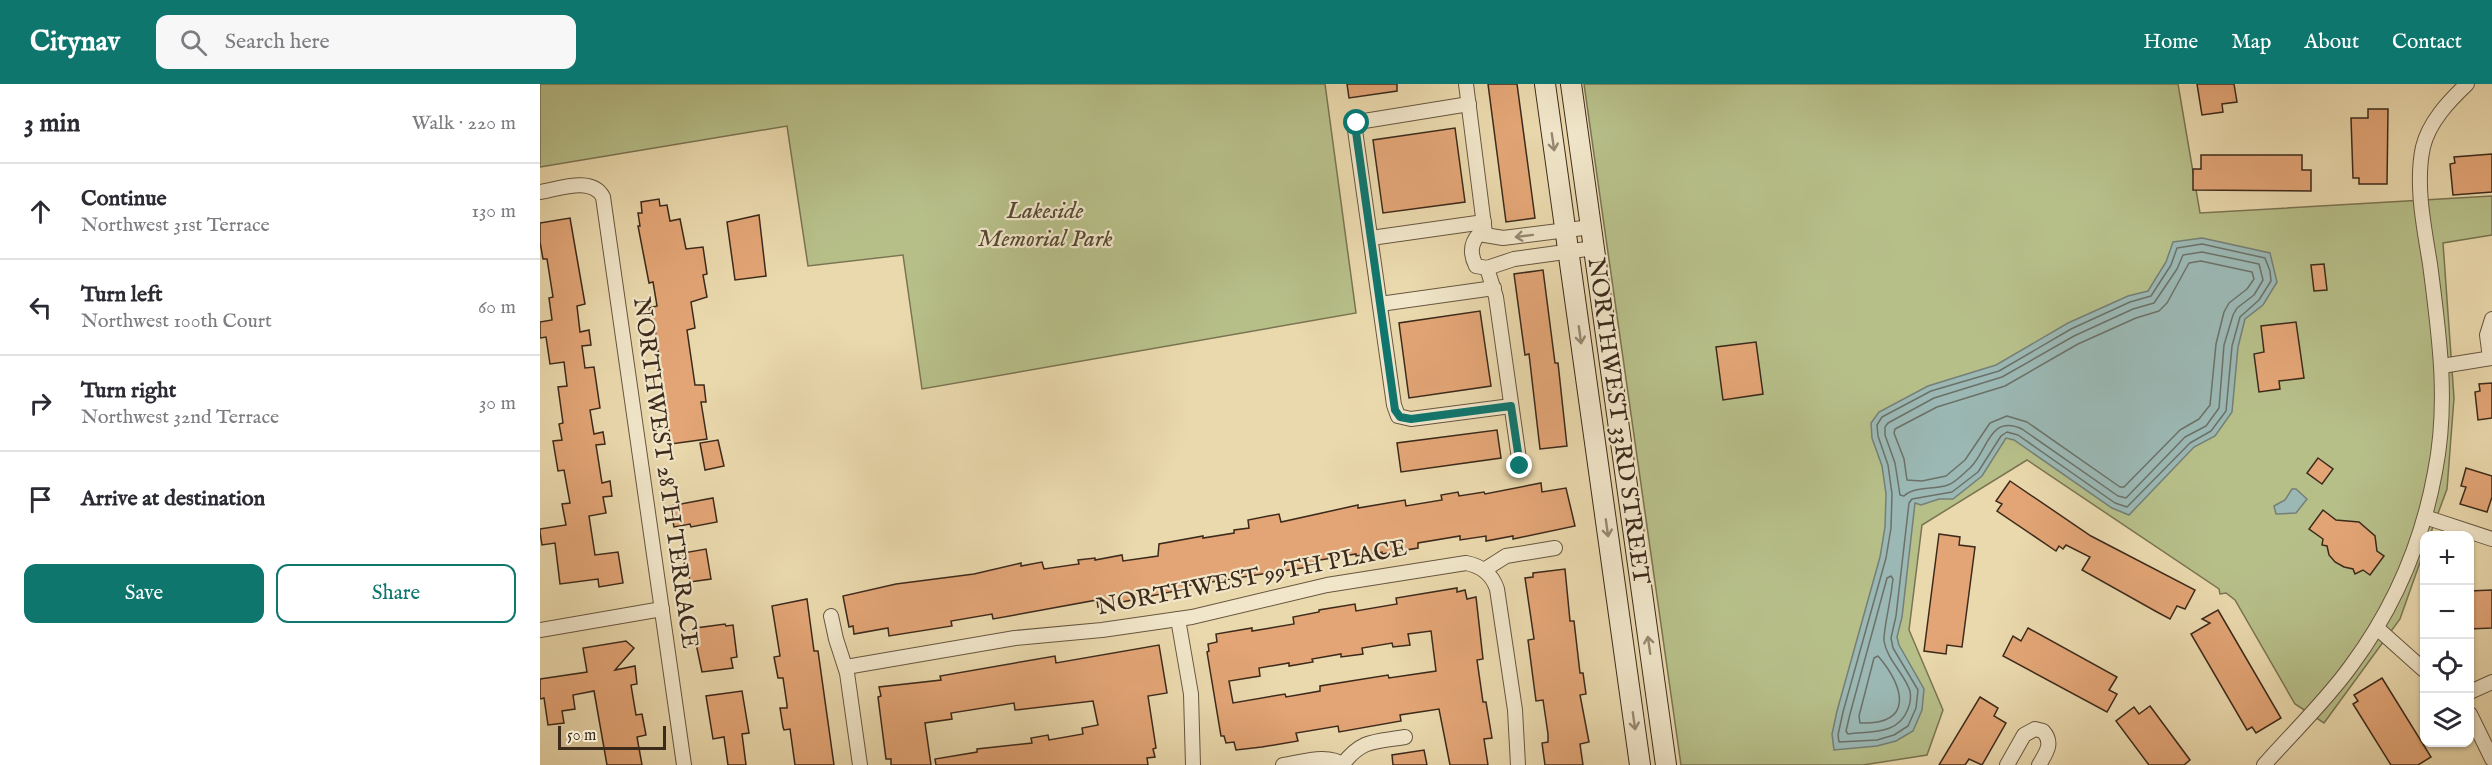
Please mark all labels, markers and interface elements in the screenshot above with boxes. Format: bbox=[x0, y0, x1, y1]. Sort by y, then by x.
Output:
search box bbox=[156, 15, 576, 69]
text: Citynav bbox=[30, 25, 120, 60]
icon: search bbox=[177, 26, 210, 59]
text: Search here bbox=[225, 28, 330, 56]
text: Home bbox=[2143, 29, 2198, 56]
text: Map bbox=[2231, 29, 2271, 56]
text: About bbox=[2304, 29, 2359, 56]
text: Contact bbox=[2392, 29, 2462, 56]
text: 3 min bbox=[24, 107, 80, 140]
route start bbox=[1343, 109, 1369, 135]
text: Walk · 220 m bbox=[412, 111, 516, 136]
one-way arrow bbox=[1547, 132, 1558, 151]
text: Continue bbox=[81, 185, 167, 213]
icon: ahead bbox=[24, 195, 57, 228]
park label: Lakeside Memorial Park bbox=[977, 196, 1113, 255]
text: 130 m bbox=[471, 199, 516, 224]
text: Northwest 31st Terrace bbox=[81, 213, 270, 238]
one-way arrow bbox=[1514, 231, 1534, 242]
street label: NORTHWEST 33RD STREET bbox=[1580, 256, 1656, 587]
text: Turn left bbox=[81, 281, 163, 309]
icon: left bbox=[24, 291, 57, 324]
text: 60 m bbox=[478, 295, 516, 320]
street label: NORTHWEST 28TH TERRACE bbox=[625, 295, 705, 651]
text: Northwest 100th Court bbox=[81, 309, 272, 334]
one-way arrow bbox=[1575, 325, 1586, 344]
text: Turn right bbox=[81, 377, 176, 405]
icon: right bbox=[24, 387, 57, 420]
text: 30 m bbox=[479, 391, 516, 416]
text: Northwest 32nd Terrace bbox=[81, 405, 279, 430]
route end bbox=[1506, 452, 1532, 478]
icon: arrive bbox=[24, 483, 57, 516]
text: Arrive at destination bbox=[81, 485, 265, 513]
one-way arrow bbox=[1602, 518, 1613, 538]
map controls bbox=[2420, 531, 2474, 747]
button: + bbox=[2420, 531, 2474, 585]
street label: NORTHWEST 99TH PLACE bbox=[1094, 533, 1410, 623]
button: Save bbox=[24, 564, 264, 623]
button: Share bbox=[276, 564, 516, 623]
button: − bbox=[2420, 585, 2474, 639]
one-way arrow bbox=[1644, 635, 1655, 655]
button: locate bbox=[2420, 639, 2474, 693]
button: layers bbox=[2420, 693, 2474, 747]
one-way arrow bbox=[1629, 711, 1640, 731]
scale bar bbox=[558, 723, 666, 750]
text: 50 m bbox=[567, 726, 596, 746]

